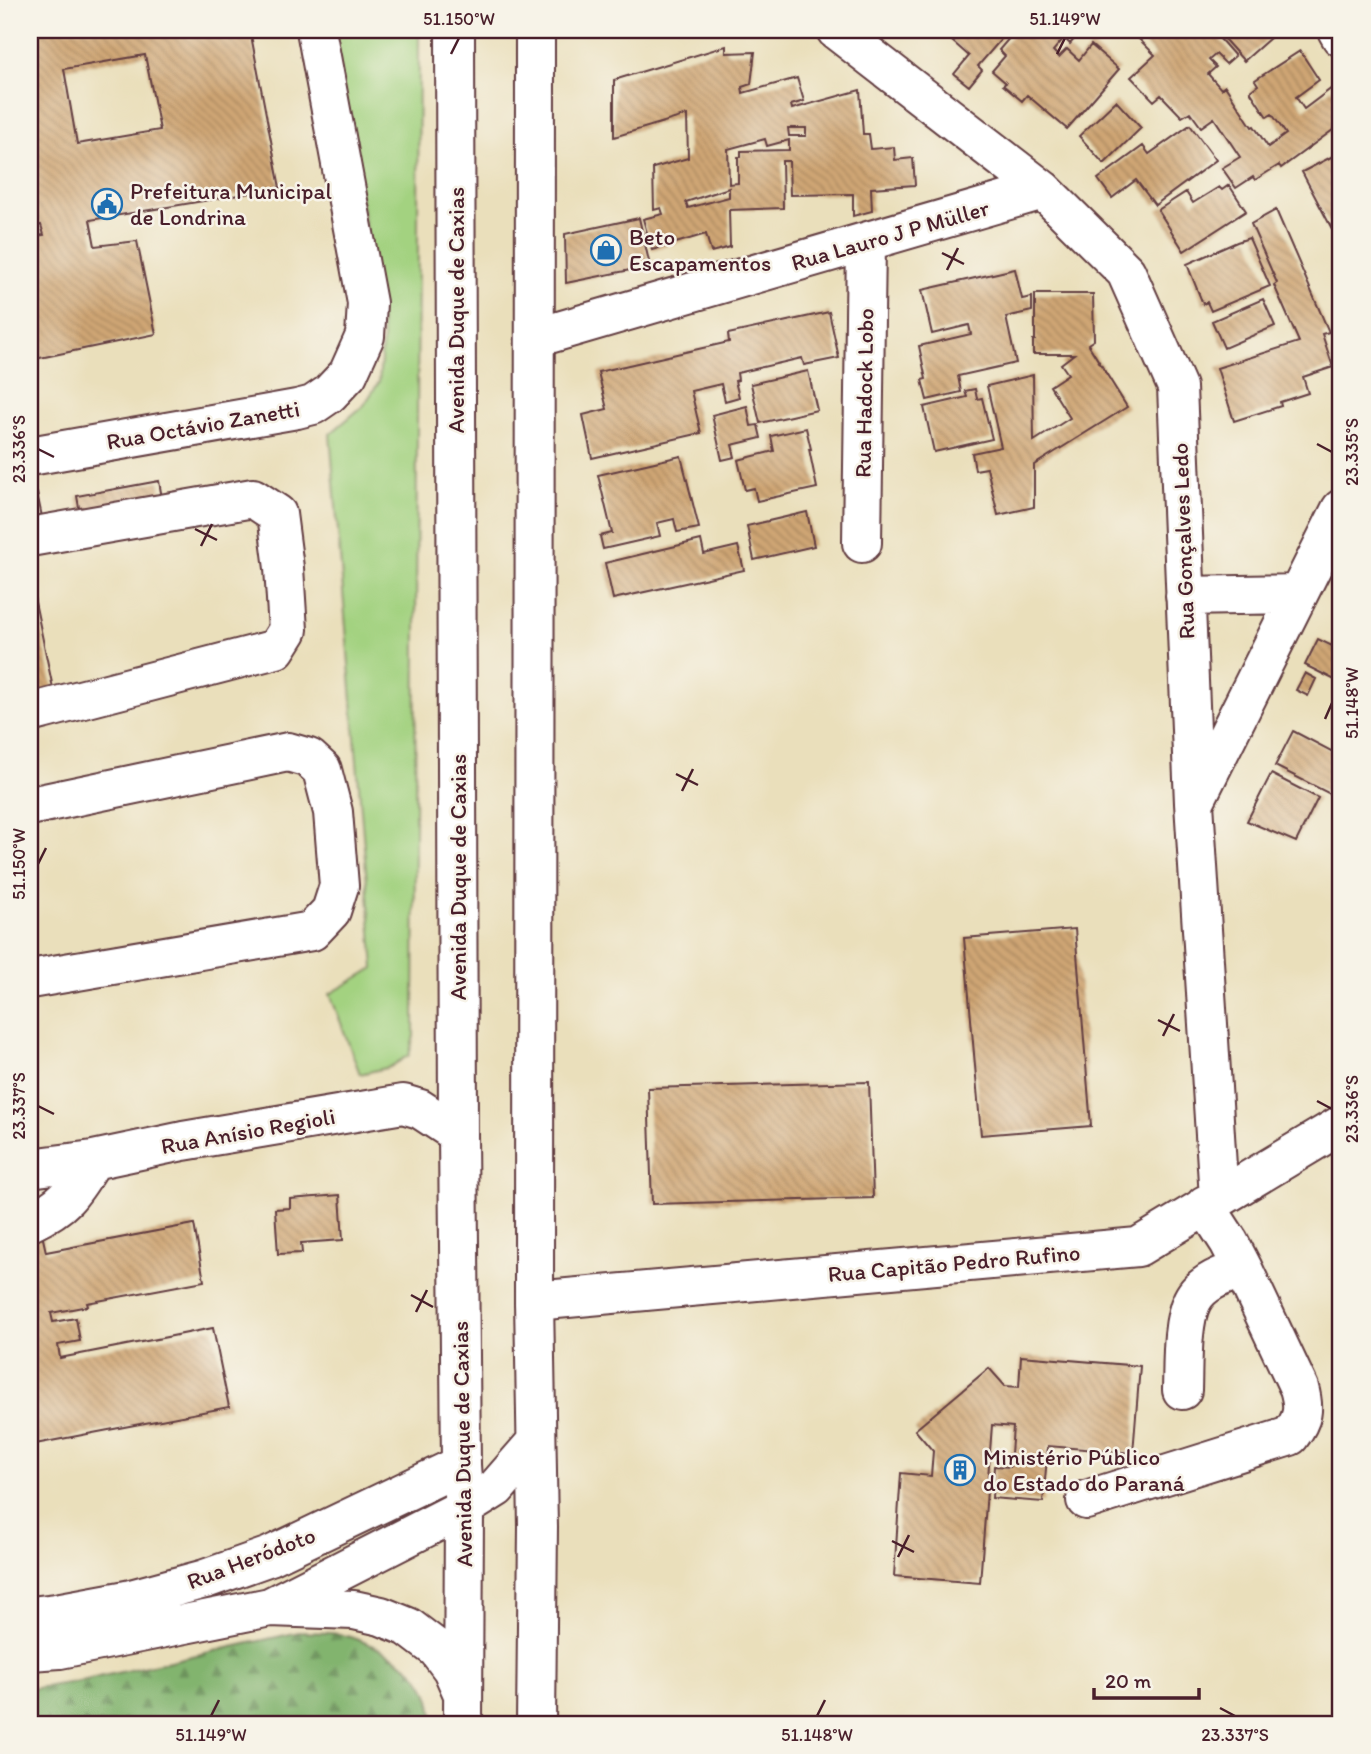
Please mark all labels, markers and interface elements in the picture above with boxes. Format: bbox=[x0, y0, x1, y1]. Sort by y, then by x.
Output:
text: 51.150°W bbox=[423, 8, 495, 30]
text: 51.149°W bbox=[1029, 8, 1101, 30]
place label: Prefeitura Municipal de Londrina bbox=[130, 177, 332, 231]
public building icon: Prefeitura Municipal de Londrina bbox=[90, 187, 124, 221]
street label: Avenida Duque de Caxias bbox=[442, 187, 470, 433]
street label: Rua Lauro J P Müller bbox=[788, 193, 992, 277]
place label: Beto Escapamentos bbox=[629, 223, 771, 277]
shop icon: Beto Escapamentos bbox=[589, 233, 623, 267]
street label: Rua Hadock Lobo bbox=[849, 308, 879, 478]
street label: Rua Octávio Zanetti bbox=[104, 394, 302, 456]
text: 23.336°S bbox=[8, 415, 30, 483]
text: 23.335°S bbox=[1341, 418, 1363, 486]
street label: Rua Gonçalves Ledo bbox=[1166, 442, 1200, 640]
text: 51.148°W bbox=[1341, 667, 1363, 739]
street label: Avenida Duque de Caxias bbox=[444, 754, 472, 1000]
text: 51.150°W bbox=[8, 828, 30, 900]
text: 23.337°S bbox=[8, 1072, 30, 1140]
text: 23.336°S bbox=[1341, 1075, 1363, 1143]
street label: Rua Anísio Regioli bbox=[159, 1102, 337, 1160]
street label: Rua Capitão Pedro Rufino bbox=[827, 1238, 1081, 1288]
street label: Avenida Duque de Caxias bbox=[446, 1321, 478, 1567]
place label: Ministério Público do Estado do Paraná bbox=[983, 1443, 1185, 1497]
building icon: Ministério Público do Estado do Paraná bbox=[943, 1453, 977, 1487]
street label: Rua Heródoto bbox=[183, 1521, 319, 1595]
scale bar bbox=[1094, 1656, 1200, 1700]
text: 20 m bbox=[1105, 1668, 1152, 1693]
text: 51.149°W bbox=[175, 1724, 247, 1746]
text: 51.148°W bbox=[781, 1724, 853, 1746]
text: 23.337°S bbox=[1201, 1724, 1269, 1746]

